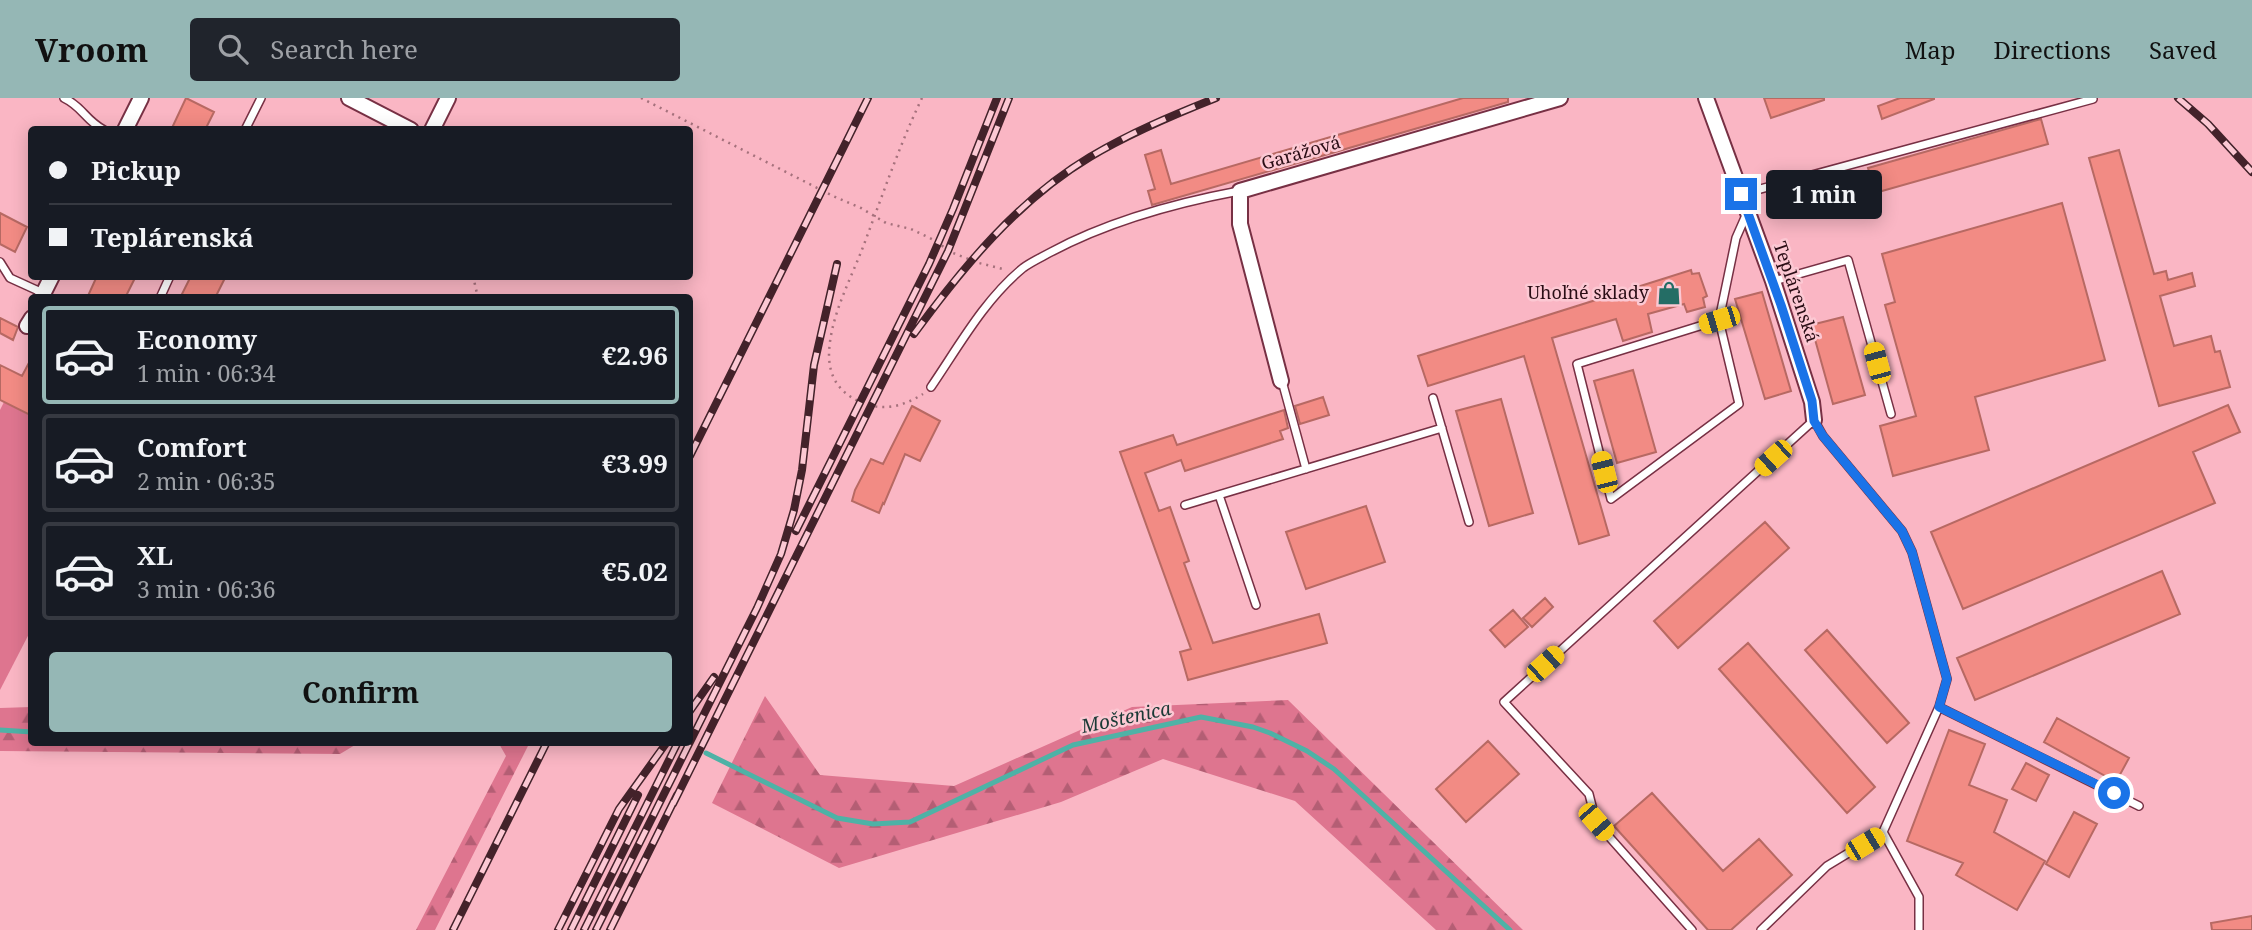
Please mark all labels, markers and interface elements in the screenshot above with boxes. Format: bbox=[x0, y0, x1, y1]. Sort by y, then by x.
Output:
search box bbox=[190, 18, 680, 81]
text: Vroom bbox=[35, 27, 148, 72]
icon: search bbox=[214, 30, 252, 68]
text: Search here bbox=[270, 31, 418, 67]
text: Map bbox=[1905, 33, 1956, 66]
text: Directions bbox=[1994, 33, 2111, 66]
text: Saved bbox=[2149, 33, 2217, 66]
street label: Garážová bbox=[1258, 129, 1343, 175]
text: Pickup bbox=[91, 152, 181, 188]
callout: 1 min bbox=[1766, 170, 1881, 218]
route end bbox=[1725, 178, 1757, 210]
text: 1 min bbox=[1791, 178, 1857, 210]
text: Teplárenská bbox=[91, 219, 254, 255]
street label: Teplárenská bbox=[1769, 238, 1825, 345]
shop icon: Uhoľné sklady bbox=[1655, 279, 1683, 307]
place label: Uhoľné sklady bbox=[1527, 280, 1650, 304]
car bbox=[1696, 304, 1743, 336]
text: Economy bbox=[137, 321, 257, 357]
icon: car bbox=[53, 324, 116, 387]
text: €2.96 bbox=[602, 337, 668, 373]
car bbox=[1862, 340, 1893, 386]
text: 1 min · 06:34 bbox=[137, 357, 275, 389]
text: Comfort bbox=[137, 429, 247, 465]
icon: car bbox=[53, 432, 116, 495]
car bbox=[1751, 436, 1796, 480]
text: €3.99 bbox=[602, 445, 668, 481]
car bbox=[1589, 449, 1620, 495]
text: 2 min · 06:35 bbox=[137, 465, 275, 497]
text: XL bbox=[137, 537, 173, 573]
icon: car bbox=[53, 540, 116, 603]
text: €5.02 bbox=[602, 553, 668, 589]
text: 3 min · 06:36 bbox=[137, 573, 275, 605]
car bbox=[1523, 642, 1568, 686]
button: Confirm bbox=[49, 652, 672, 732]
water label: Moštenica bbox=[1078, 695, 1173, 739]
route start bbox=[2098, 777, 2130, 809]
car bbox=[1575, 799, 1618, 845]
car bbox=[1842, 824, 1889, 864]

